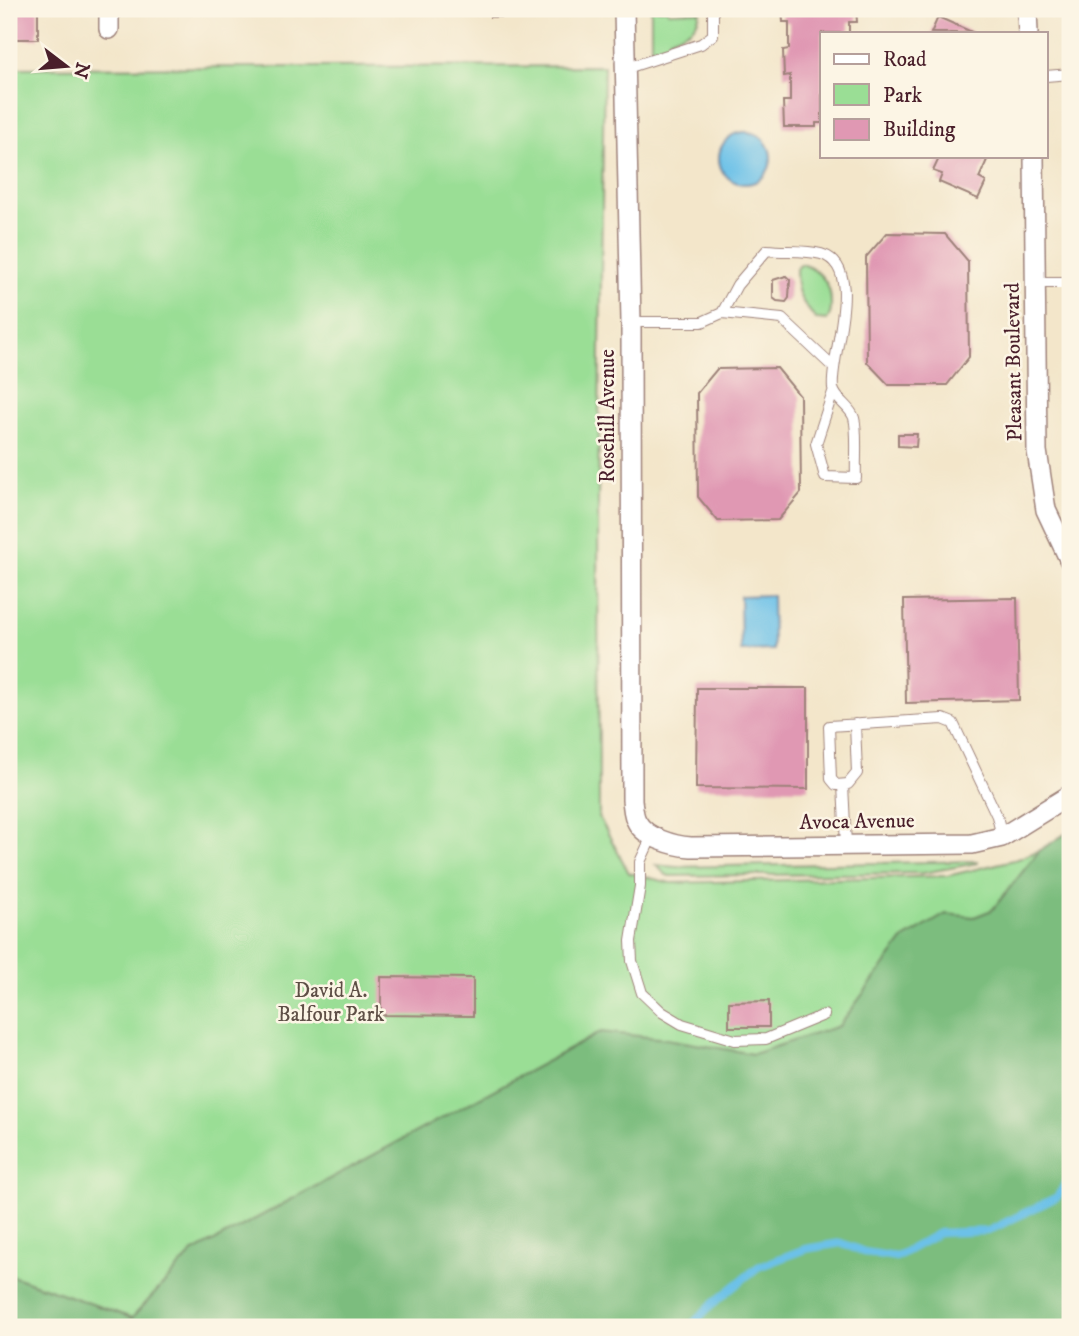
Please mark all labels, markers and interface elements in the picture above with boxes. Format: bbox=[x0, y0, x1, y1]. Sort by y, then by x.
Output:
north arrow bbox=[32, 32, 102, 102]
legend bbox=[820, 32, 1048, 158]
text: Road bbox=[883, 47, 927, 73]
text: N bbox=[68, 60, 94, 81]
text: Park bbox=[883, 83, 923, 109]
text: Building bbox=[883, 117, 956, 143]
street label: Pleasant Boulevard bbox=[1000, 282, 1028, 442]
street label: Rosehill Avenue bbox=[595, 349, 621, 483]
street label: Avoca Avenue bbox=[799, 808, 915, 836]
park label: David A. Balfour Park bbox=[277, 978, 385, 1028]

